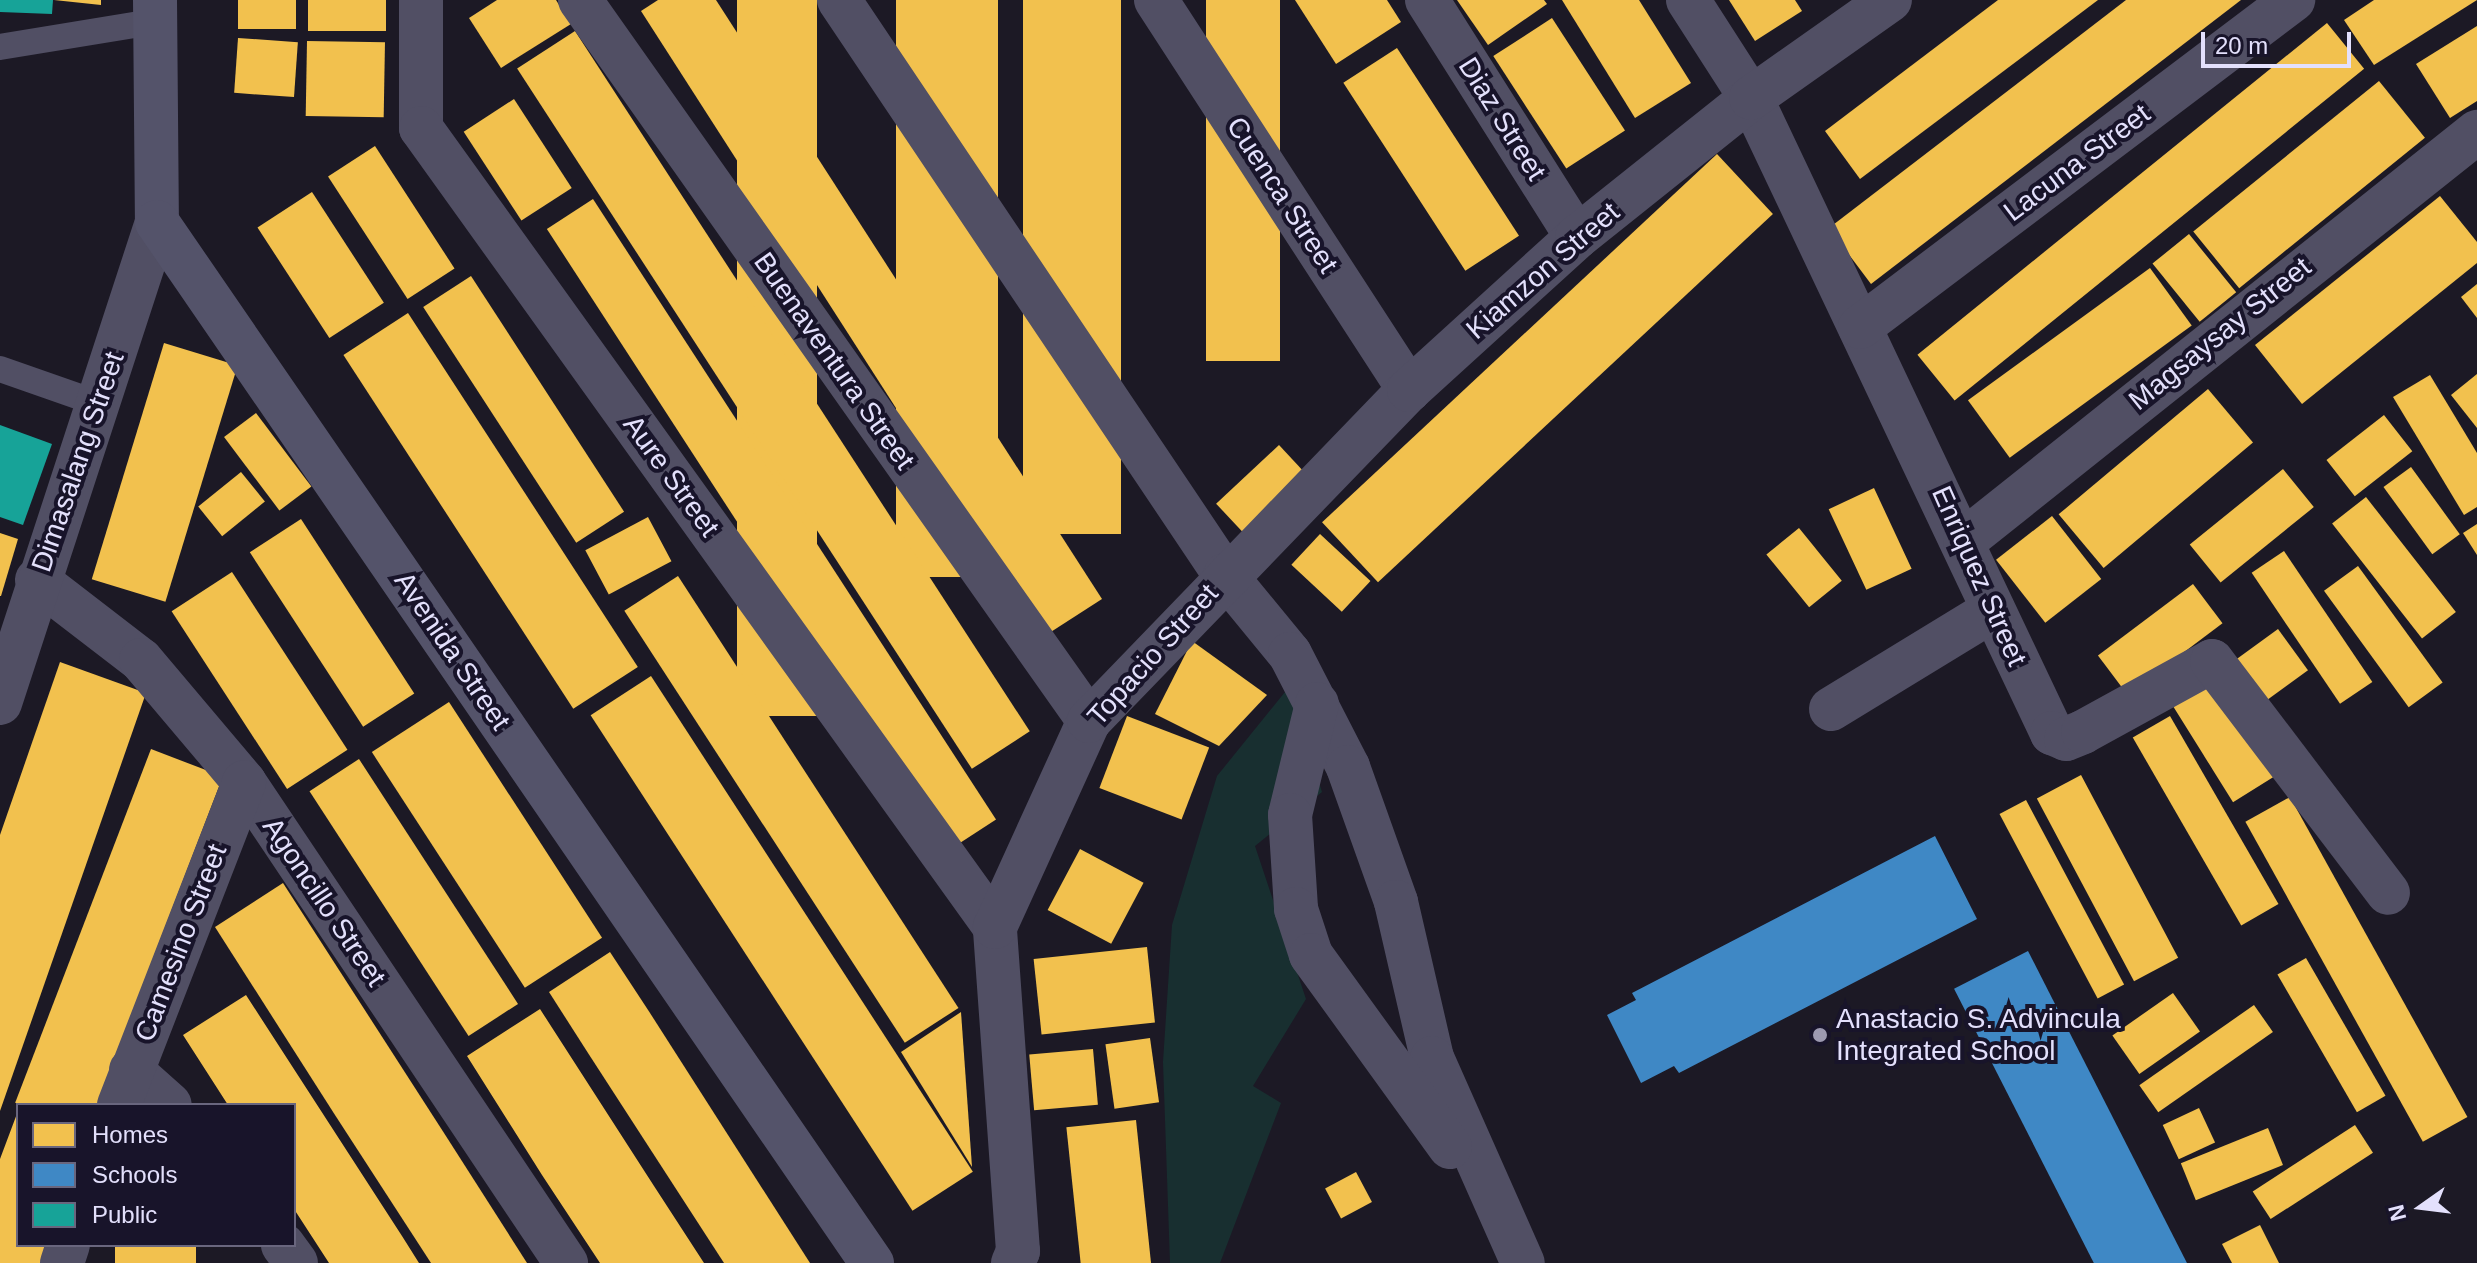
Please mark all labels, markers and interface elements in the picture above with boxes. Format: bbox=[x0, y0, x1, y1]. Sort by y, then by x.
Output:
scale bar bbox=[2205, 16, 2355, 66]
text: 20 m bbox=[2215, 32, 2268, 59]
street label: Diaz Street bbox=[1451, 51, 1553, 187]
street label: Lacuna Street bbox=[1997, 97, 2157, 229]
street label: Cuenca Street bbox=[1219, 111, 1345, 279]
street label: Kiamzon Street bbox=[1460, 196, 1626, 346]
street label: Buenaventura Street bbox=[747, 246, 921, 476]
street label: Magsaysay Street bbox=[2122, 250, 2318, 418]
street label: Dimasalang Street bbox=[25, 348, 131, 576]
street label: Aure Street bbox=[616, 409, 726, 543]
street label: Enriquez Street bbox=[1924, 481, 2034, 671]
street label: Avenida Street bbox=[387, 566, 517, 736]
street label: Topacio Street bbox=[1081, 577, 1225, 733]
street label: Agoncillo Street bbox=[255, 811, 393, 993]
street label: Camesino Street bbox=[128, 840, 234, 1046]
place label: Anastacio S. Advincula Integrated School bbox=[1836, 1002, 2122, 1068]
marker: Anastacio S. Advincula Integrated School bbox=[1811, 1026, 1829, 1044]
legend bbox=[16, 1103, 296, 1247]
text: Homes bbox=[92, 1121, 168, 1148]
text: Schools bbox=[92, 1161, 177, 1188]
north arrow bbox=[2381, 1167, 2461, 1247]
text: Public bbox=[92, 1201, 157, 1228]
text: N bbox=[2383, 1202, 2411, 1224]

